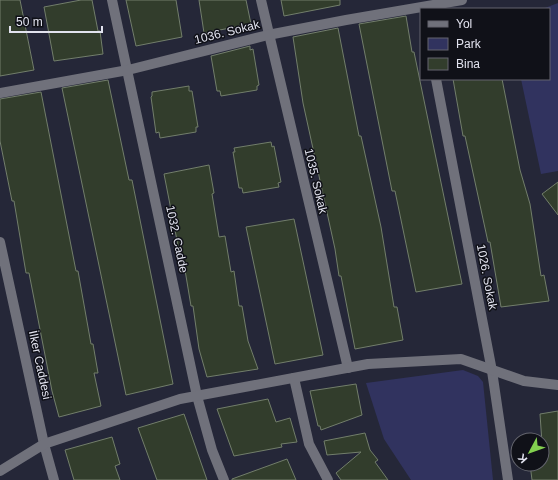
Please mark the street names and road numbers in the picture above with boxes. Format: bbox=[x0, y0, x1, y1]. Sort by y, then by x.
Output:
street label: 1036. Sokak bbox=[193, 17, 262, 47]
street label: 1035. Sokak bbox=[302, 147, 331, 216]
street label: 1032. Cadde bbox=[163, 204, 191, 274]
street label: 1026. Sokak bbox=[474, 243, 500, 312]
street label: İlker Caddesi bbox=[26, 329, 54, 401]

